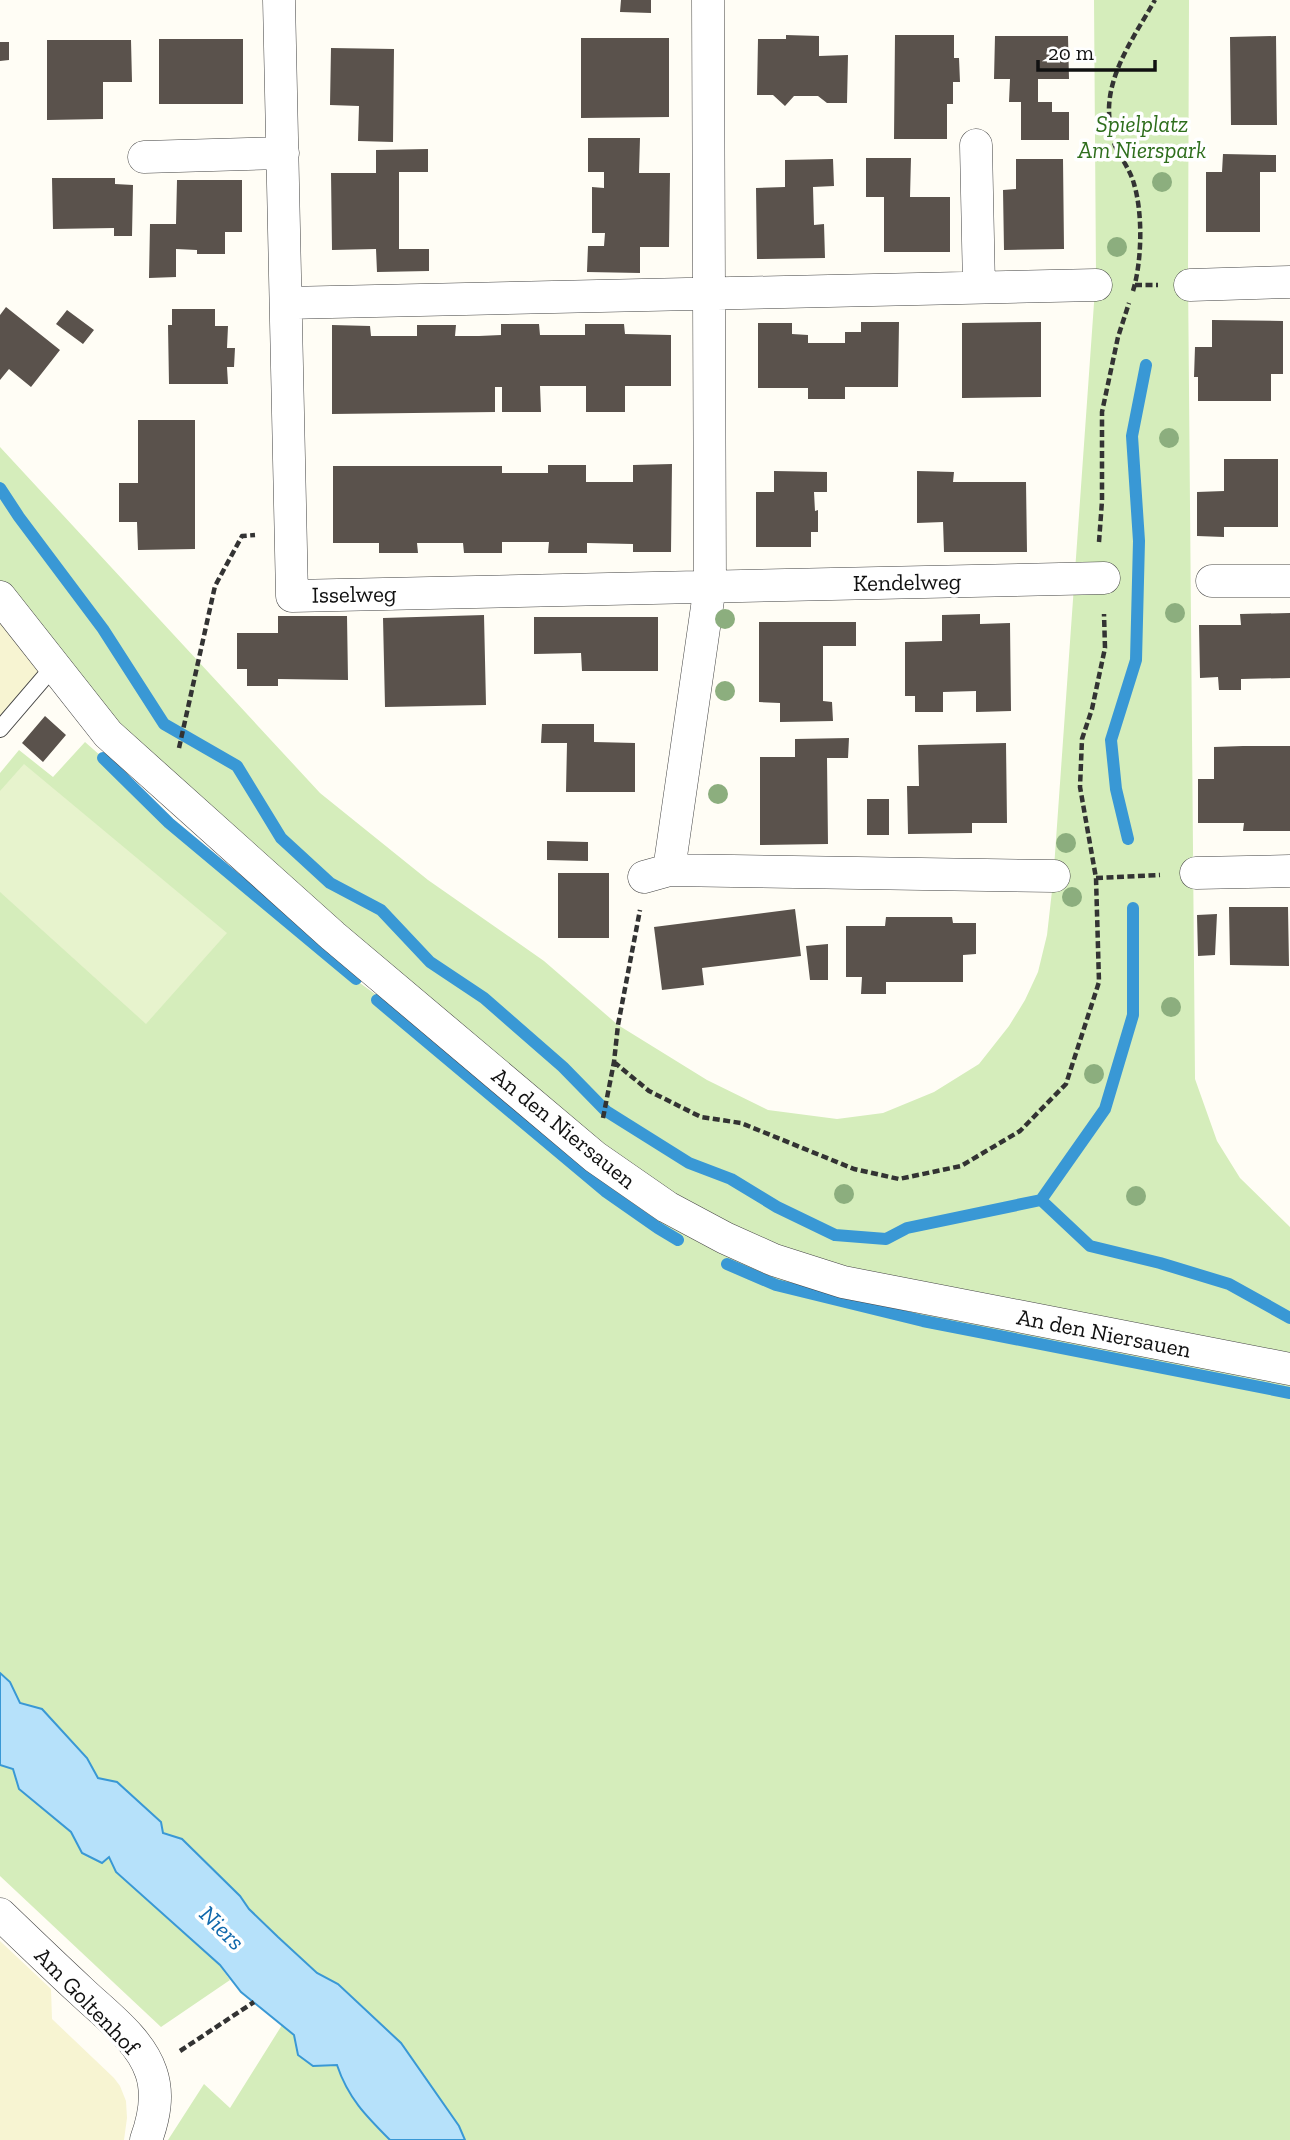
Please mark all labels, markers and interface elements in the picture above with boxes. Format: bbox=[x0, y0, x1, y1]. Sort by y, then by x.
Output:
scale bar bbox=[1038, 28, 1155, 72]
text: 20 m bbox=[1048, 40, 1094, 65]
park label: Spielplatz Am Nierspark bbox=[1077, 110, 1206, 164]
street label: Kendelweg bbox=[853, 567, 962, 597]
street label: Isselweg bbox=[311, 579, 397, 609]
street label: An den Niersauen bbox=[487, 1062, 641, 1194]
street label: An den Niersauen bbox=[1015, 1302, 1193, 1364]
water label: Niers bbox=[194, 1899, 251, 1956]
street label: Am Goltenhof bbox=[29, 1942, 146, 2062]

